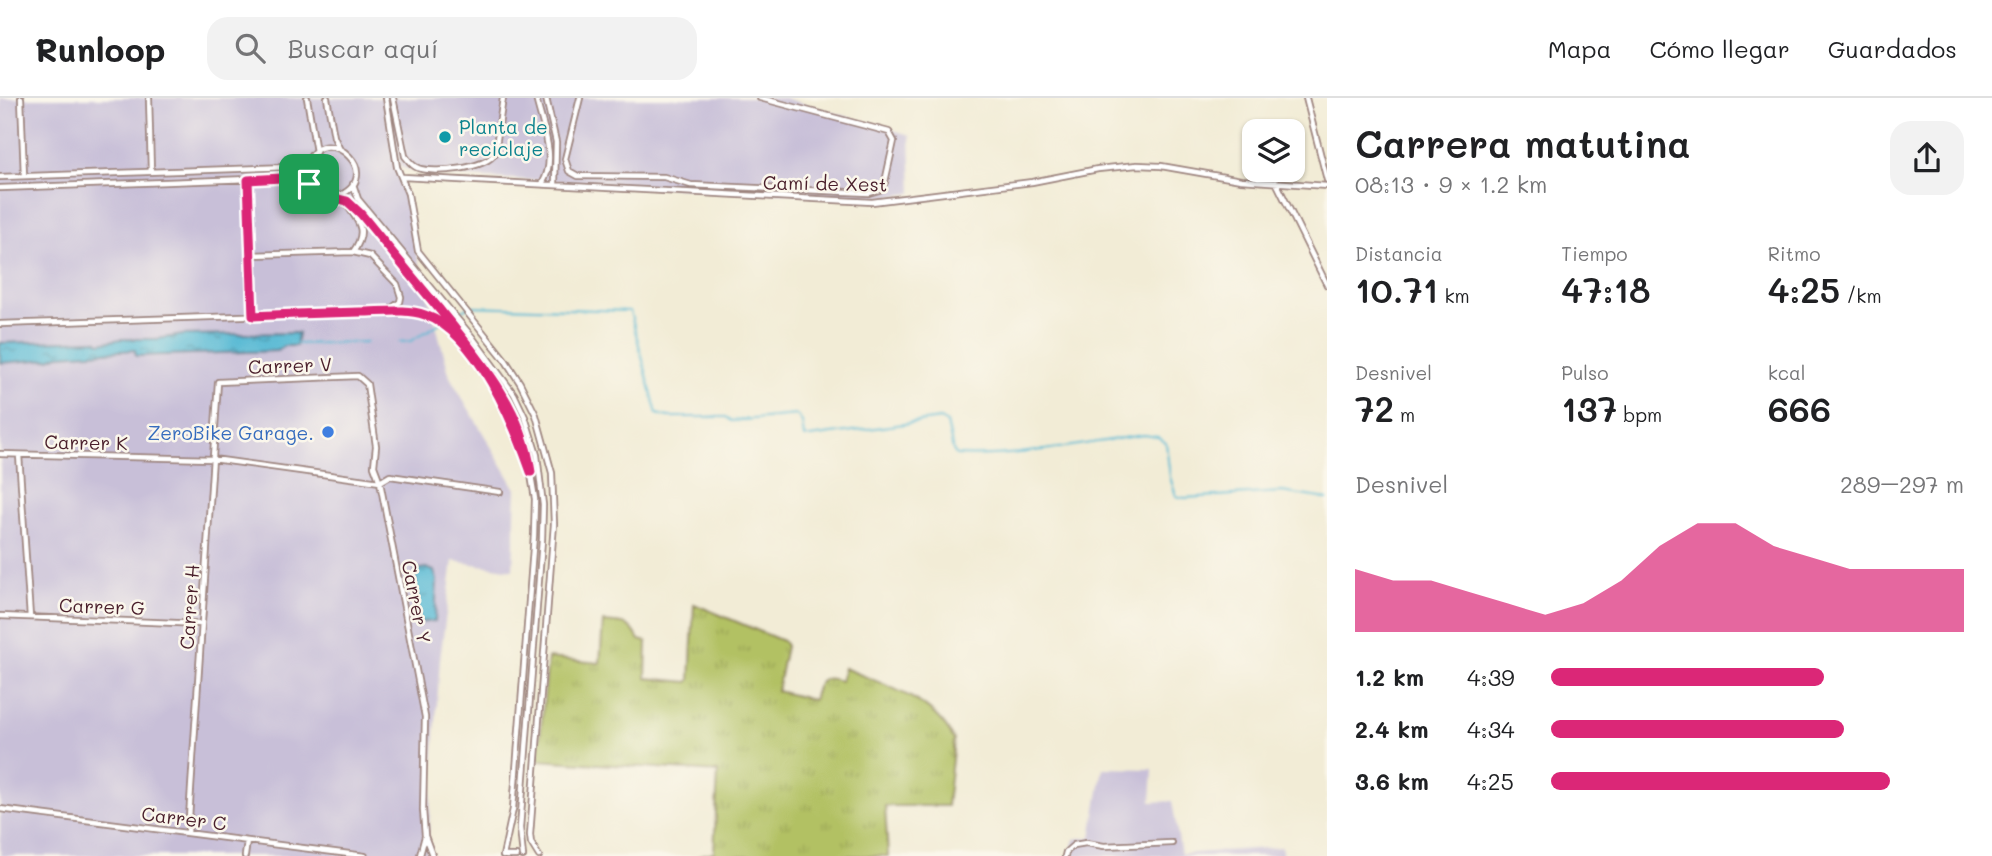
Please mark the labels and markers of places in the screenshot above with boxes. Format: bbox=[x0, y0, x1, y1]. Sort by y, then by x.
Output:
place label: Planta de reciclaje bbox=[459, 114, 548, 161]
marker: Planta de reciclaje bbox=[437, 129, 453, 145]
pin bbox=[279, 154, 339, 214]
place label: ZeroBike Garage. bbox=[147, 420, 314, 445]
marker: ZeroBike Garage. bbox=[320, 424, 336, 440]

